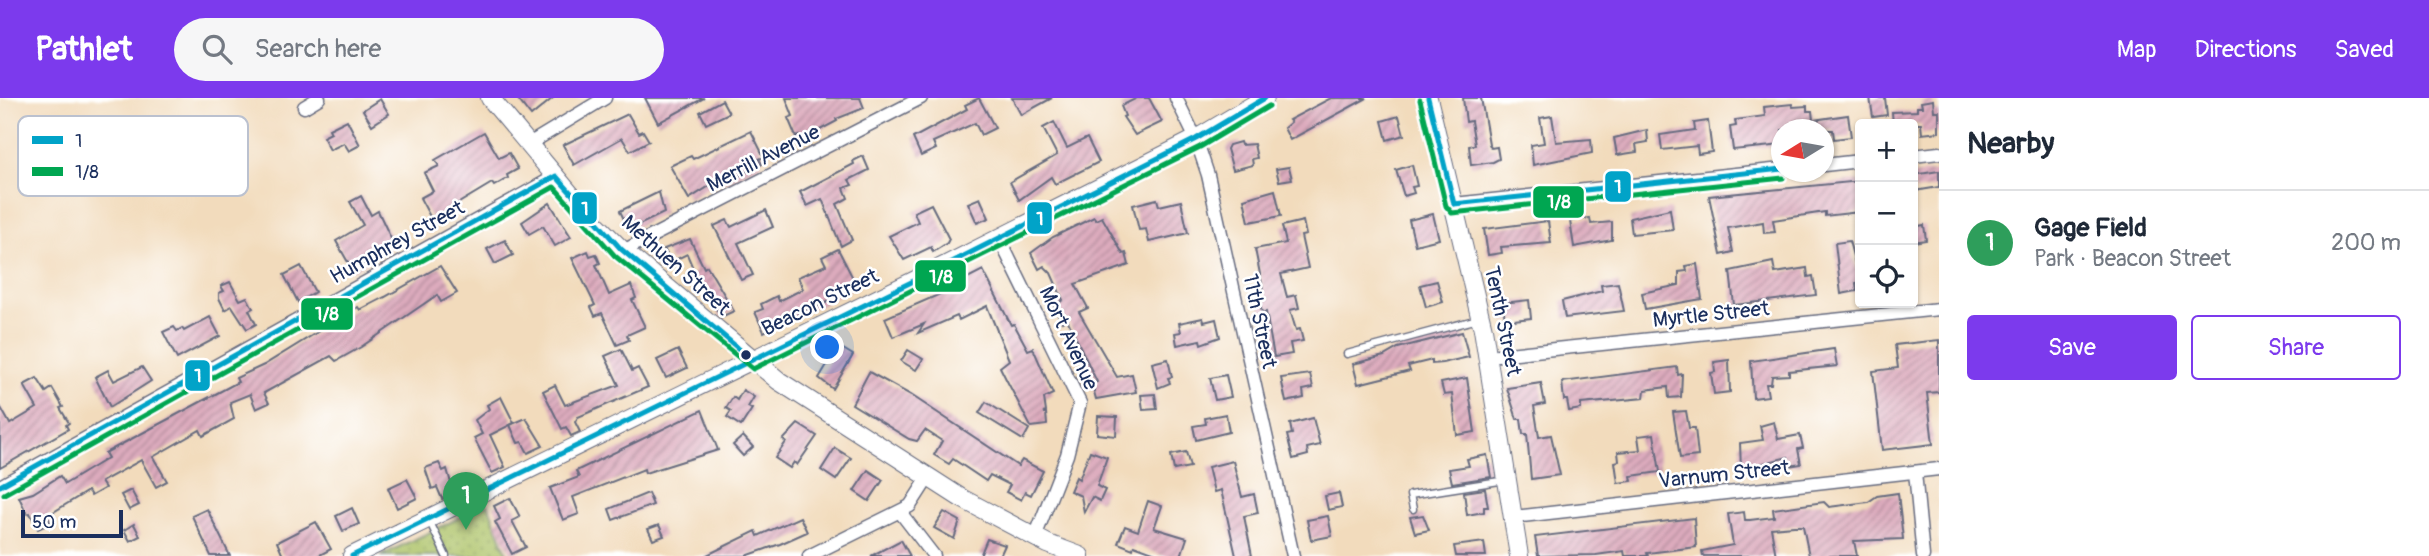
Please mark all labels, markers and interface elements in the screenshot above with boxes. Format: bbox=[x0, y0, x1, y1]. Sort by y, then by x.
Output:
search box bbox=[174, 18, 664, 81]
text: Pathlet bbox=[35, 29, 132, 70]
icon: search bbox=[198, 30, 236, 68]
text: Search here bbox=[254, 33, 381, 65]
text: Map bbox=[2117, 35, 2157, 64]
text: Directions bbox=[2195, 35, 2296, 64]
text: Saved bbox=[2334, 35, 2394, 64]
legend bbox=[18, 116, 248, 196]
street label: Merrill Avenue bbox=[702, 118, 825, 198]
north arrow bbox=[1771, 119, 1834, 182]
map controls bbox=[1855, 119, 1918, 308]
button: + bbox=[1855, 119, 1918, 182]
text: Nearby bbox=[1967, 125, 2054, 162]
text: 1 bbox=[75, 129, 82, 153]
text: 1/8 bbox=[75, 160, 99, 184]
line badge: 1 bbox=[1604, 170, 1632, 203]
text: 1 bbox=[1614, 175, 1622, 199]
button: − bbox=[1855, 182, 1918, 245]
line badge: 1/8 bbox=[1532, 185, 1585, 219]
text: 1/8 bbox=[1547, 190, 1571, 214]
line badge: 1 bbox=[571, 191, 598, 225]
street label: Humphrey Street bbox=[325, 194, 470, 290]
text: 1 bbox=[581, 197, 589, 221]
line badge: 1 bbox=[1026, 201, 1053, 235]
text: 1 bbox=[1036, 207, 1044, 231]
street label: Methuen Street bbox=[615, 209, 736, 322]
text: Gage Field bbox=[2034, 212, 2147, 244]
text: 1 bbox=[1986, 228, 1995, 257]
text: 200 m bbox=[2331, 228, 2401, 257]
text: Park · Beacon Street bbox=[2034, 244, 2231, 273]
button: locate bbox=[1855, 245, 1918, 308]
line badge: 1/8 bbox=[914, 259, 967, 293]
street label: Beacon Street bbox=[757, 262, 884, 342]
street label: Tenth Street bbox=[1478, 264, 1527, 379]
text: 1/8 bbox=[929, 265, 953, 289]
street label: 11th Street bbox=[1236, 271, 1283, 372]
street label: Mort Avenue bbox=[1033, 282, 1105, 395]
street label: Myrtle Street bbox=[1652, 295, 1771, 334]
line badge: 1/8 bbox=[300, 297, 354, 331]
text: 1/8 bbox=[315, 302, 339, 326]
button: Save bbox=[1967, 315, 2177, 380]
button: Share bbox=[2191, 315, 2401, 380]
your location bbox=[810, 330, 844, 364]
unlabelled marker bbox=[739, 348, 753, 362]
line badge: 1 bbox=[184, 359, 211, 392]
text: 1 bbox=[194, 364, 202, 388]
street label: Varnum Street bbox=[1657, 454, 1792, 495]
pin: 1 bbox=[443, 472, 489, 530]
scale bar bbox=[21, 507, 122, 539]
text: 50 m bbox=[32, 510, 76, 534]

